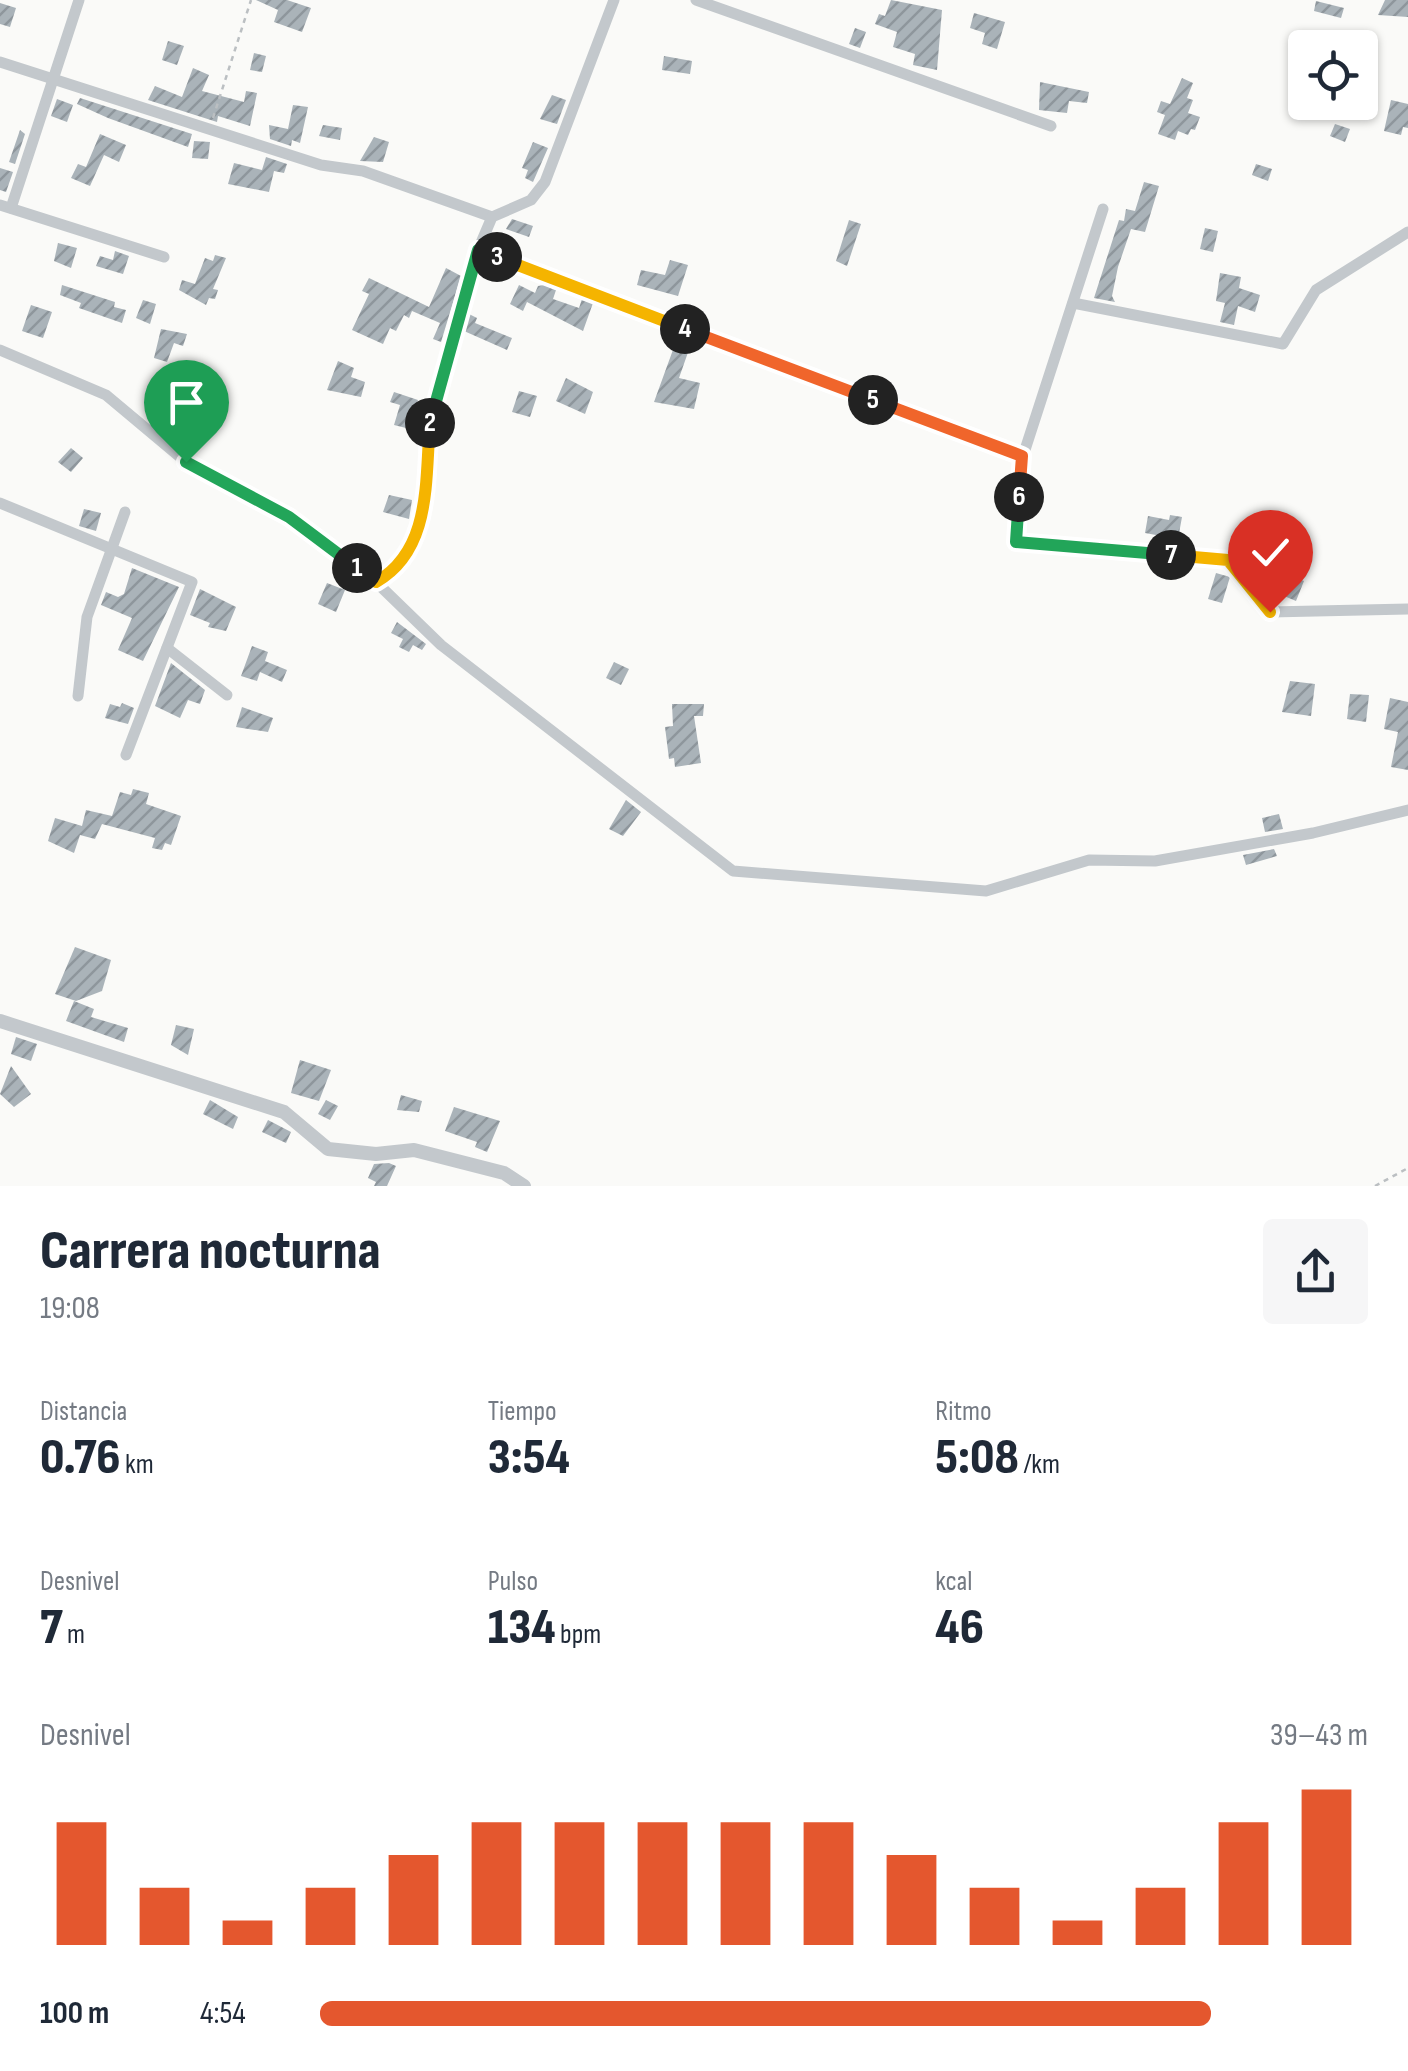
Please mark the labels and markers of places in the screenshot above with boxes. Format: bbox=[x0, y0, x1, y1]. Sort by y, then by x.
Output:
pin: 3 bbox=[472, 232, 522, 282]
pin: 4 bbox=[660, 304, 710, 354]
pin bbox=[144, 360, 229, 463]
pin: 5 bbox=[848, 375, 898, 425]
pin: 2 bbox=[405, 398, 455, 448]
pin: 6 bbox=[994, 472, 1044, 522]
pin bbox=[1228, 510, 1313, 613]
pin: 7 bbox=[1146, 530, 1196, 580]
pin: 1 bbox=[332, 543, 382, 593]

